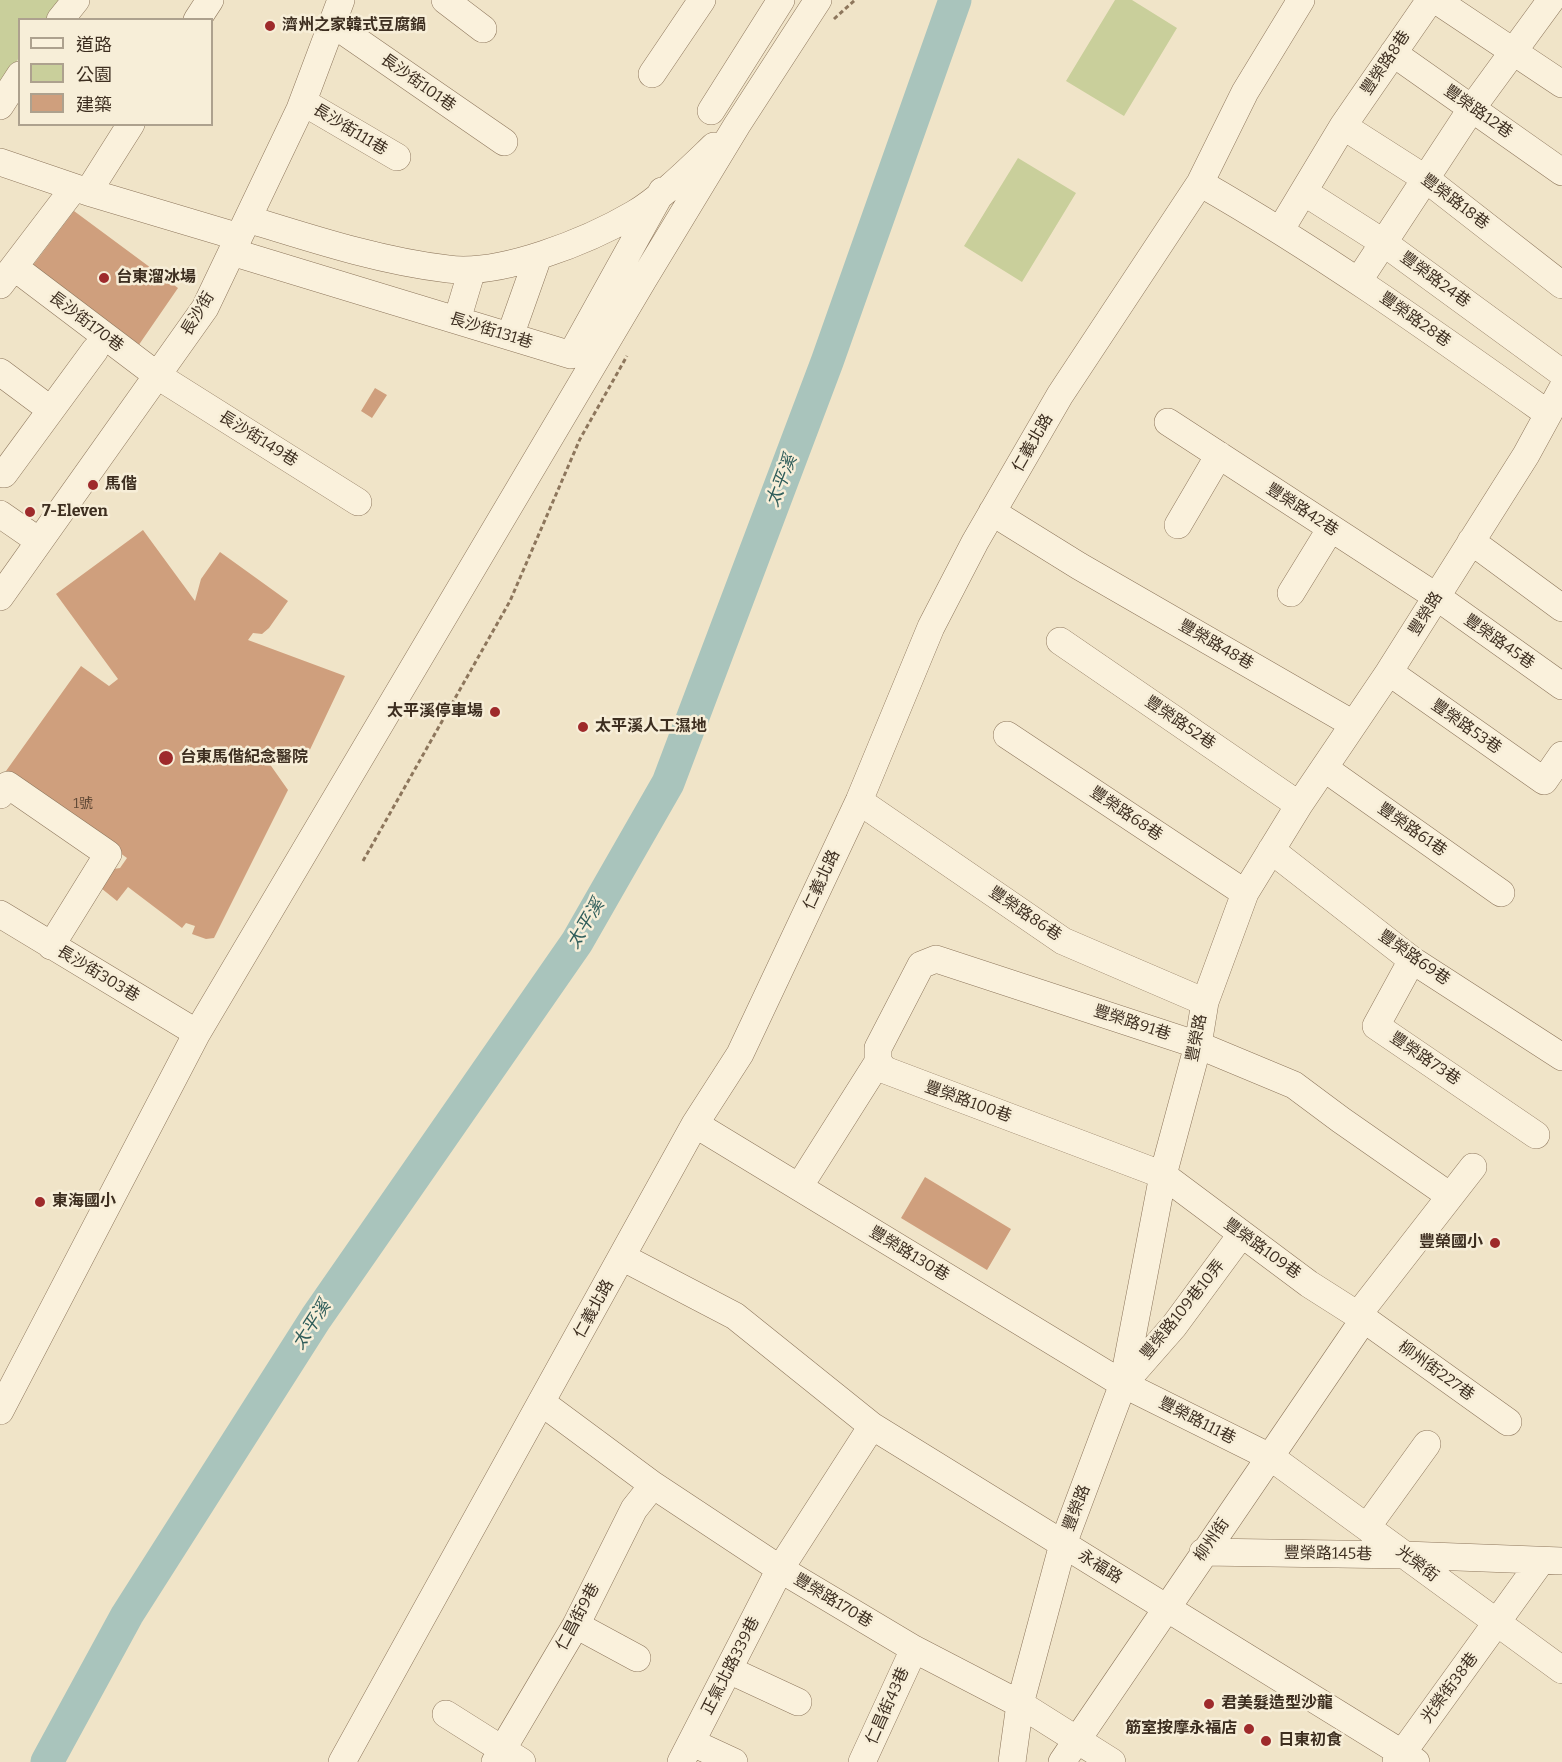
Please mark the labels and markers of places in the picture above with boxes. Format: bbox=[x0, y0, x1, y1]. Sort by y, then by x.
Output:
place label: 濟州之家韓式豆腐鍋 bbox=[282, 16, 426, 36]
marker: 濟州之家韓式豆腐鍋 bbox=[263, 19, 277, 33]
place label: 台東溜冰場 bbox=[116, 268, 196, 288]
marker: 台東溜冰場 bbox=[97, 271, 111, 285]
place label: 馬偕 bbox=[105, 475, 137, 495]
marker: 馬偕 bbox=[86, 478, 100, 492]
place label: 7-Eleven bbox=[42, 502, 108, 522]
marker: 7-Eleven bbox=[23, 505, 37, 519]
place label: 太平溪停車場 bbox=[387, 702, 483, 722]
marker: 太平溪停車場 bbox=[488, 705, 502, 719]
place label: 太平溪人工濕地 bbox=[595, 717, 707, 737]
marker: 太平溪人工濕地 bbox=[576, 720, 590, 734]
place label: 台東馬偕紀念醫院 bbox=[180, 748, 308, 768]
marker: 台東馬偕紀念醫院 bbox=[157, 749, 175, 767]
place label: 東海國小 bbox=[52, 1192, 116, 1212]
marker: 東海國小 bbox=[33, 1195, 47, 1209]
place label: 豐榮國小 bbox=[1419, 1233, 1483, 1253]
marker: 豐榮國小 bbox=[1488, 1236, 1502, 1250]
place label: 君美髮造型沙龍 bbox=[1221, 1694, 1333, 1714]
marker: 君美髮造型沙龍 bbox=[1202, 1697, 1216, 1711]
place label: 筋室按摩永福店 bbox=[1125, 1719, 1237, 1739]
marker: 筋室按摩永福店 bbox=[1242, 1722, 1256, 1736]
place label: 日東初食 bbox=[1278, 1731, 1342, 1751]
marker: 日東初食 bbox=[1259, 1734, 1273, 1748]

